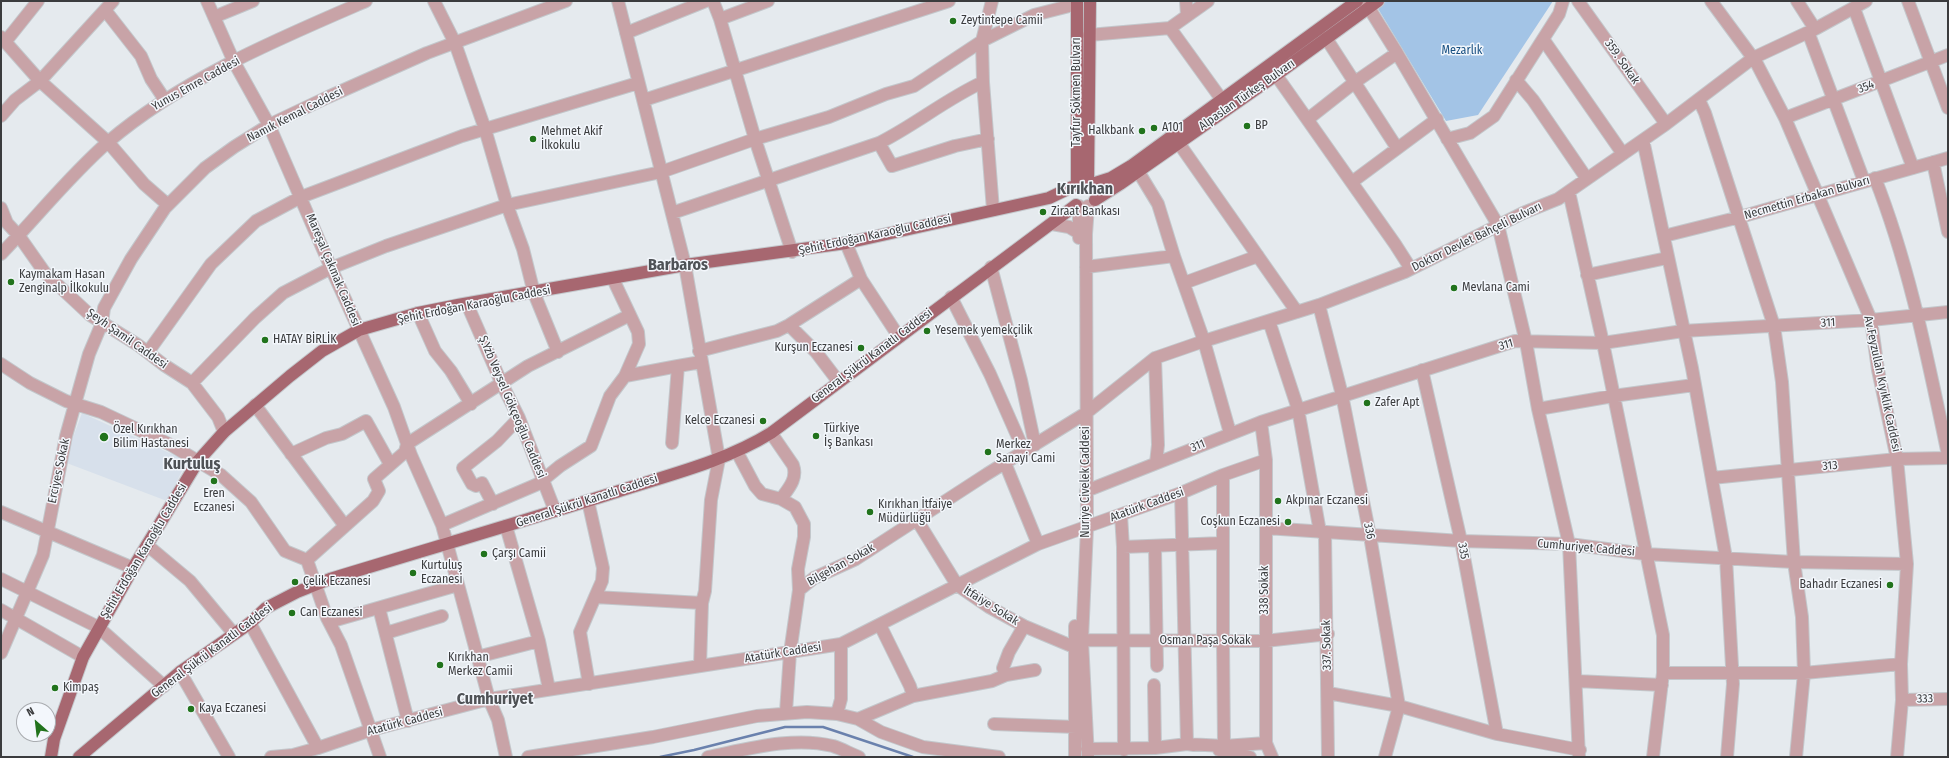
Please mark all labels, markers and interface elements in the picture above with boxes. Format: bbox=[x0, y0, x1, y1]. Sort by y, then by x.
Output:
place label: Zeytintepe Camii bbox=[961, 14, 1043, 28]
marker: Zeytintepe Camii bbox=[948, 16, 958, 26]
street label: Tayfur Sökmen Bulvarı bbox=[1070, 37, 1084, 147]
street label: 359. Sokak bbox=[1601, 37, 1643, 87]
park label: Mezarlık bbox=[1442, 44, 1482, 58]
street label: Yunus Emre Caddesi bbox=[150, 54, 242, 114]
street label: Alpaslan Türkeş Bulvarı bbox=[1196, 56, 1298, 134]
street label: 354 bbox=[1856, 77, 1876, 97]
street label: Namık Kemal Caddesi bbox=[245, 85, 345, 145]
place label: BP bbox=[1255, 119, 1268, 133]
place label: A101 bbox=[1162, 121, 1183, 135]
marker: BP bbox=[1242, 121, 1252, 131]
marker: A101 bbox=[1149, 123, 1159, 133]
place label: Halkbank bbox=[1088, 124, 1134, 138]
place label: Mehmet Akif İlkokulu bbox=[541, 125, 602, 153]
marker: Halkbank bbox=[1137, 126, 1147, 136]
marker: Mehmet Akif İlkokulu bbox=[528, 134, 538, 144]
street label: Necmettin Erbakan Bulvarı bbox=[1743, 173, 1871, 223]
district label: Kırıkhan bbox=[1057, 180, 1113, 200]
street label: Doktor Devlet Bahçeli Bulvarı bbox=[1410, 199, 1544, 275]
place label: Ziraat Bankası bbox=[1051, 205, 1120, 219]
marker: Ziraat Bankası bbox=[1038, 207, 1048, 217]
street label: Mareşal Çakmak Caddesi bbox=[303, 212, 363, 328]
street label: Şehit Erdoğan Karaoğlu Caddesi bbox=[798, 212, 952, 258]
district label: Barbaros bbox=[648, 256, 708, 276]
place label: Kaymakam Hasan Zenginalp İlkokulu bbox=[19, 268, 109, 296]
marker: Kaymakam Hasan Zenginalp İlkokulu bbox=[6, 277, 16, 287]
place label: Mevlana Cami bbox=[1462, 281, 1530, 295]
street label: Şehit Erdoğan Karaoğlu Caddesi bbox=[396, 283, 552, 327]
marker: Mevlana Cami bbox=[1449, 283, 1459, 293]
street label: Şeyh Şamil Caddesi bbox=[84, 306, 170, 372]
street label: General Şükrü Kanatlı Caddesi bbox=[809, 306, 935, 406]
street label: 311 bbox=[1820, 315, 1836, 331]
street label: Av.Feyzullah Kıyıklık Caddesi bbox=[1861, 315, 1903, 453]
place label: Yesemek yemekçilik bbox=[935, 324, 1033, 338]
marker: Yesemek yemekçilik bbox=[922, 326, 932, 336]
place label: HATAY BİRLİK bbox=[273, 333, 337, 347]
street label: Ş.Yzb Veysel Gökçeoğlu Caddesi bbox=[475, 334, 549, 480]
marker: HATAY BİRLİK bbox=[260, 335, 270, 345]
street label: 311 bbox=[1497, 336, 1515, 354]
place label: Kurşun Eczanesi bbox=[775, 341, 853, 355]
marker: Kurşun Eczanesi bbox=[856, 343, 866, 353]
place label: Zafer Apt bbox=[1375, 396, 1419, 410]
marker: Zafer Apt bbox=[1362, 398, 1372, 408]
place label: Kelce Eczanesi bbox=[685, 414, 755, 428]
marker: Kelce Eczanesi bbox=[758, 416, 768, 426]
place label: Türkiye İş Bankası bbox=[824, 422, 873, 450]
place label: Özel Kırıkhan Bilim Hastanesi bbox=[113, 423, 189, 451]
street label: Nuriye Civelek Caddesi bbox=[1079, 426, 1093, 538]
marker: Özel Kırıkhan Bilim Hastanesi bbox=[98, 431, 110, 443]
marker: Türkiye İş Bankası bbox=[811, 431, 821, 441]
street label: Erciyes Sokak bbox=[45, 437, 73, 505]
street label: 311 bbox=[1189, 437, 1207, 455]
place label: Merkez Sanayi Cami bbox=[996, 438, 1055, 466]
marker: Merkez Sanayi Cami bbox=[983, 447, 993, 457]
district label: Kurtuluş bbox=[164, 455, 220, 475]
street label: 313 bbox=[1822, 458, 1838, 474]
street label: General Şükrü Kanatlı Caddesi bbox=[515, 471, 659, 531]
marker: Eren Eczanesi bbox=[209, 476, 219, 486]
street label: Şehit Erdoğan Karaoğlu Caddesi bbox=[98, 481, 190, 621]
street label: Atatürk Caddesi bbox=[1108, 485, 1186, 525]
place label: Eren Eczanesi bbox=[193, 487, 235, 515]
place label: Akpınar Eczanesi bbox=[1286, 494, 1368, 508]
marker: Akpınar Eczanesi bbox=[1273, 496, 1283, 506]
place label: Kırıkhan İtfaiye Müdürlüğü bbox=[878, 498, 952, 526]
marker: Kırıkhan İtfaiye Müdürlüğü bbox=[865, 507, 875, 517]
place label: Coşkun Eczanesi bbox=[1200, 515, 1280, 529]
marker: Coşkun Eczanesi bbox=[1283, 517, 1293, 527]
street label: 336 bbox=[1360, 521, 1378, 541]
street label: Cumhuriyet Caddesi bbox=[1537, 537, 1635, 559]
street label: Bilgehan Sokak bbox=[805, 541, 877, 589]
street label: 335 bbox=[1454, 542, 1472, 560]
place label: Çarşı Camii bbox=[492, 547, 546, 561]
marker: Çarşı Camii bbox=[479, 549, 489, 559]
place label: Kurtuluş Eczanesi bbox=[421, 559, 462, 587]
street label: 338 Sokak bbox=[1258, 566, 1272, 614]
marker: Kurtuluş Eczanesi bbox=[408, 568, 418, 578]
place label: Çelik Eczanesi bbox=[303, 575, 371, 589]
marker: Çelik Eczanesi bbox=[290, 577, 300, 587]
place label: Bahadır Eczanesi bbox=[1799, 578, 1882, 592]
marker: Bahadır Eczanesi bbox=[1885, 580, 1895, 590]
street label: İtfaiye Sokak bbox=[961, 583, 1021, 629]
street label: General Şükrü Kanatlı Caddesi bbox=[149, 601, 275, 701]
place label: Can Eczanesi bbox=[300, 606, 362, 620]
marker: Can Eczanesi bbox=[287, 608, 297, 618]
street label: 337. Sokak bbox=[1319, 620, 1335, 670]
street label: Osman Paşa Sokak bbox=[1159, 634, 1251, 648]
street label: Atatürk Caddesi bbox=[744, 640, 822, 666]
place label: Kırıkhan Merkez Camii bbox=[448, 651, 513, 679]
marker: Kırıkhan Merkez Camii bbox=[435, 660, 445, 670]
place label: Kimpaş bbox=[63, 681, 99, 695]
marker: Kimpaş bbox=[50, 683, 60, 693]
district label: Cumhuriyet bbox=[457, 690, 533, 710]
street label: 333 bbox=[1917, 692, 1933, 706]
north arrow bbox=[16, 702, 56, 742]
place label: Kaya Eczanesi bbox=[199, 702, 266, 716]
marker: Kaya Eczanesi bbox=[186, 704, 196, 714]
text: N bbox=[25, 705, 37, 719]
street label: Atatürk Caddesi bbox=[366, 705, 444, 739]

